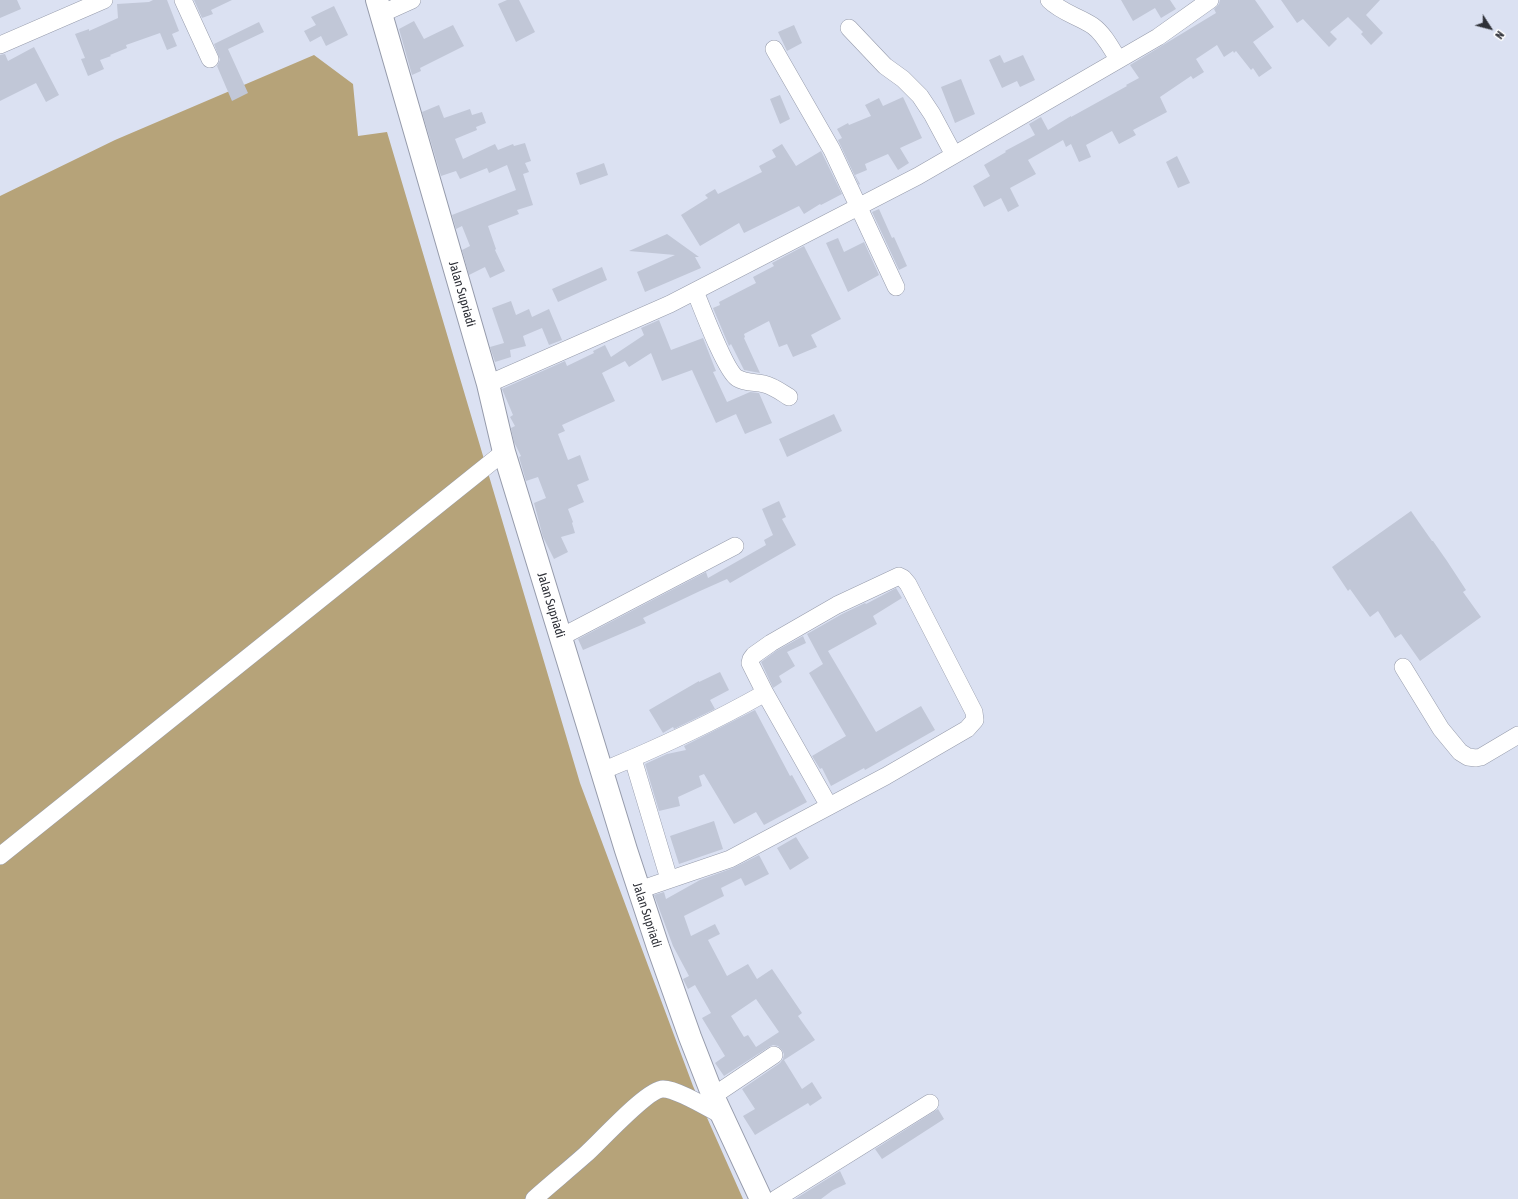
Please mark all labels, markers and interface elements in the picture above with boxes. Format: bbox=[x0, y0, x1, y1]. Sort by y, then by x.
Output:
north arrow bbox=[1470, 8, 1510, 48]
text: N bbox=[1493, 29, 1506, 41]
street label: Jalan Supriadi bbox=[445, 259, 479, 329]
street label: Jalan Supriadi bbox=[534, 570, 568, 640]
street label: Jalan Supriadi bbox=[629, 880, 665, 950]

